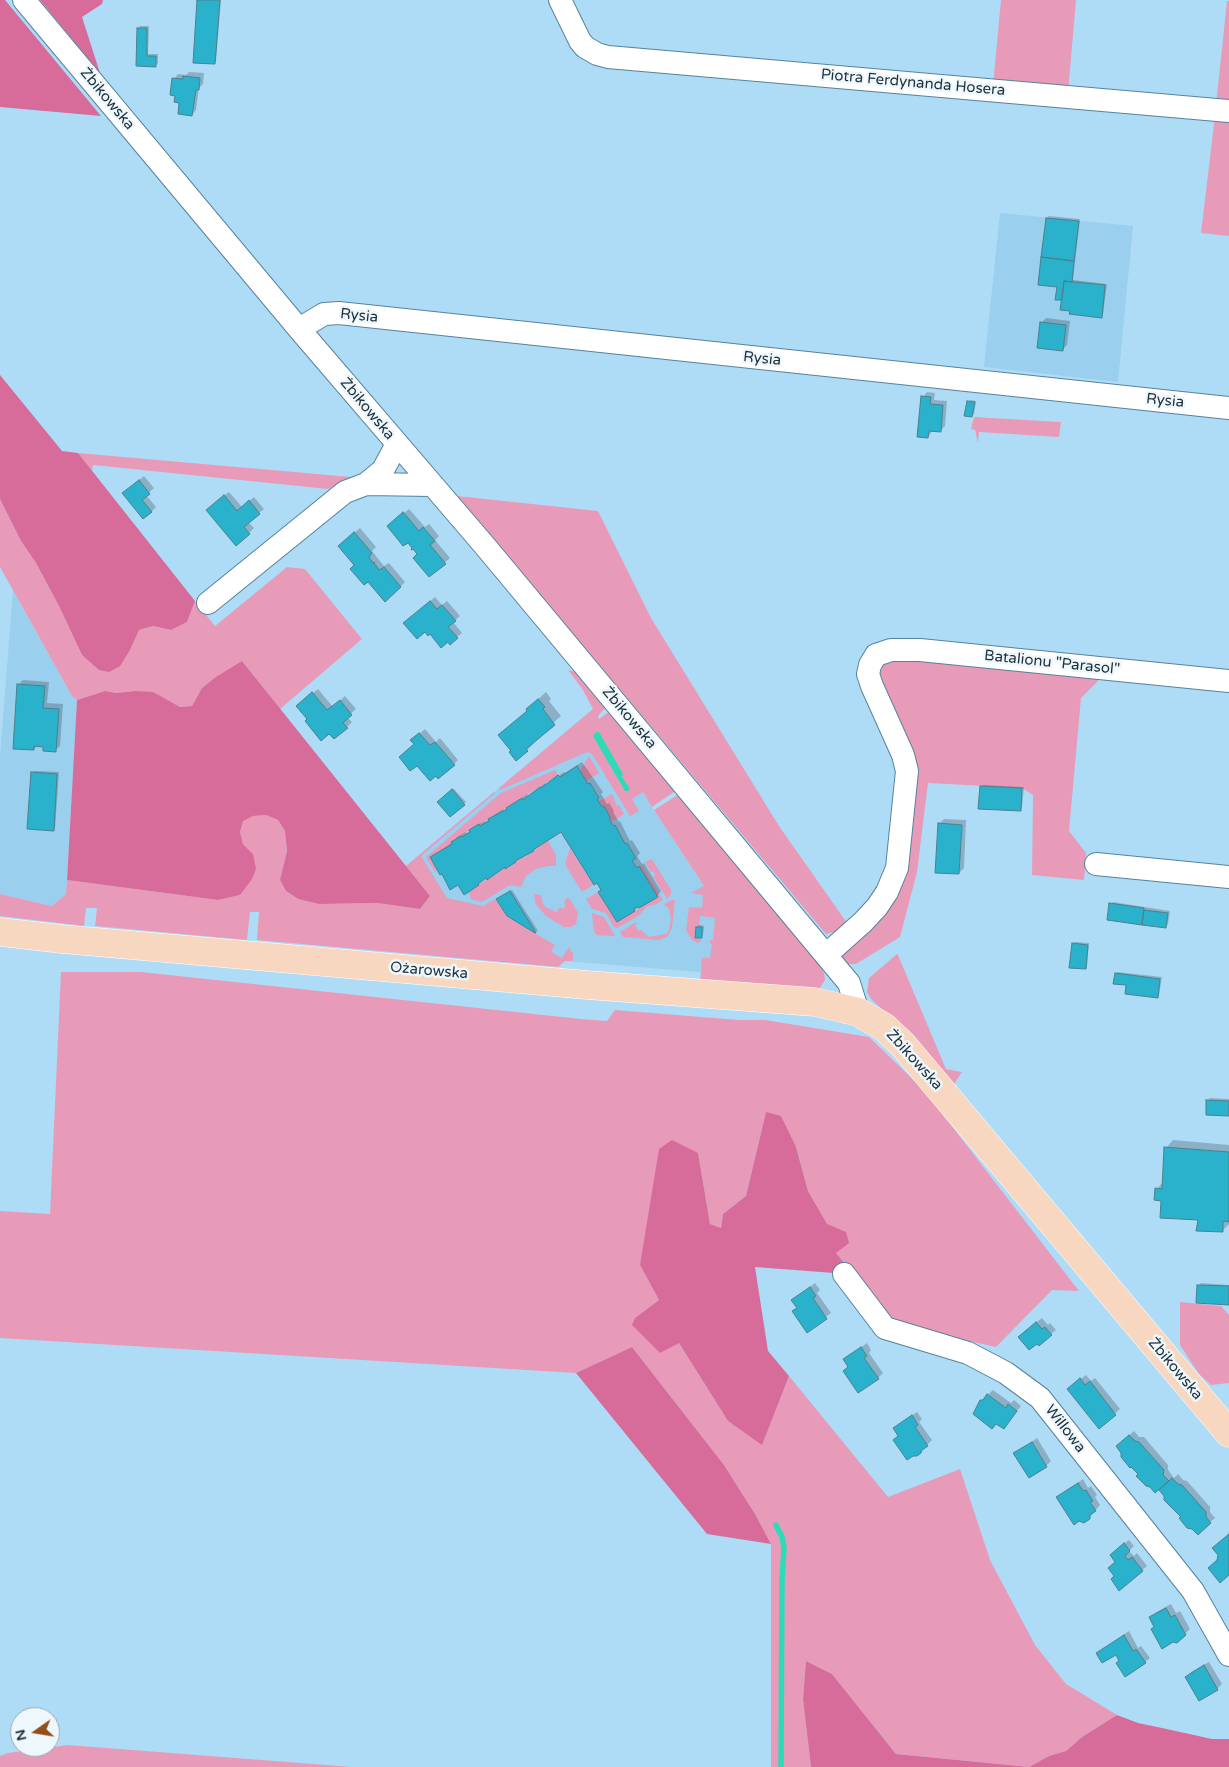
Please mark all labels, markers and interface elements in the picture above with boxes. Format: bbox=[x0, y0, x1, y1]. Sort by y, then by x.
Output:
street label: Żbikowska bbox=[76, 64, 138, 134]
street label: Piotra Ferdynanda Hosera bbox=[820, 66, 1006, 100]
street label: Rysia bbox=[339, 305, 379, 327]
street label: Rysia bbox=[742, 348, 782, 370]
street label: Żbikowska bbox=[336, 374, 398, 444]
street label: Rysia bbox=[1145, 390, 1185, 412]
street label: Batalionu "Parasol" bbox=[983, 647, 1121, 679]
street label: Żbikowska bbox=[598, 683, 660, 753]
street label: Ożarowska bbox=[389, 959, 469, 983]
street label: Żbikowska bbox=[882, 1026, 946, 1094]
street label: Żbikowska bbox=[1144, 1334, 1206, 1404]
street label: Willowa bbox=[1041, 1402, 1089, 1456]
north arrow bbox=[10, 1707, 60, 1757]
text: N bbox=[11, 1728, 30, 1743]

